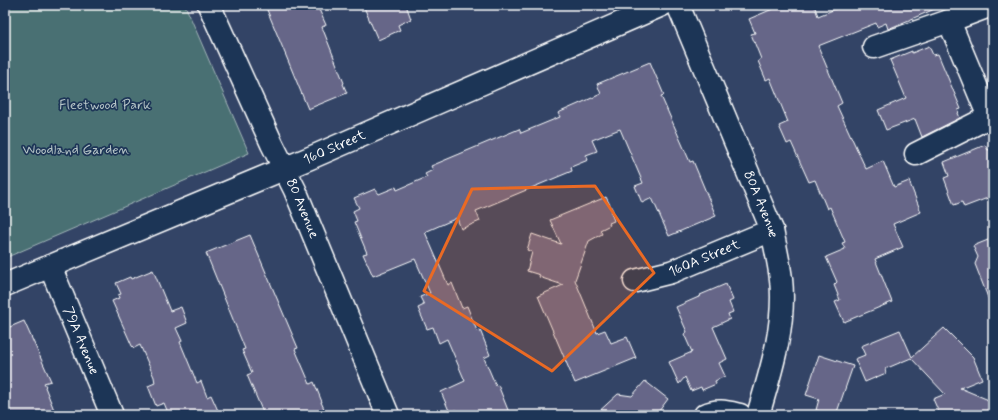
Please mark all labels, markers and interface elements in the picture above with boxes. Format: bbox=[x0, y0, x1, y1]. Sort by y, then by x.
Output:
park label: Fleetwood Park bbox=[59, 96, 151, 114]
street label: 160 Street bbox=[300, 126, 369, 169]
park label: Woodland Garden bbox=[23, 141, 130, 159]
street label: 80A Avenue bbox=[739, 168, 782, 239]
street label: 80 Avenue bbox=[282, 175, 323, 241]
street label: 160A Street bbox=[666, 235, 743, 281]
street label: 79A Avenue bbox=[59, 304, 103, 377]

